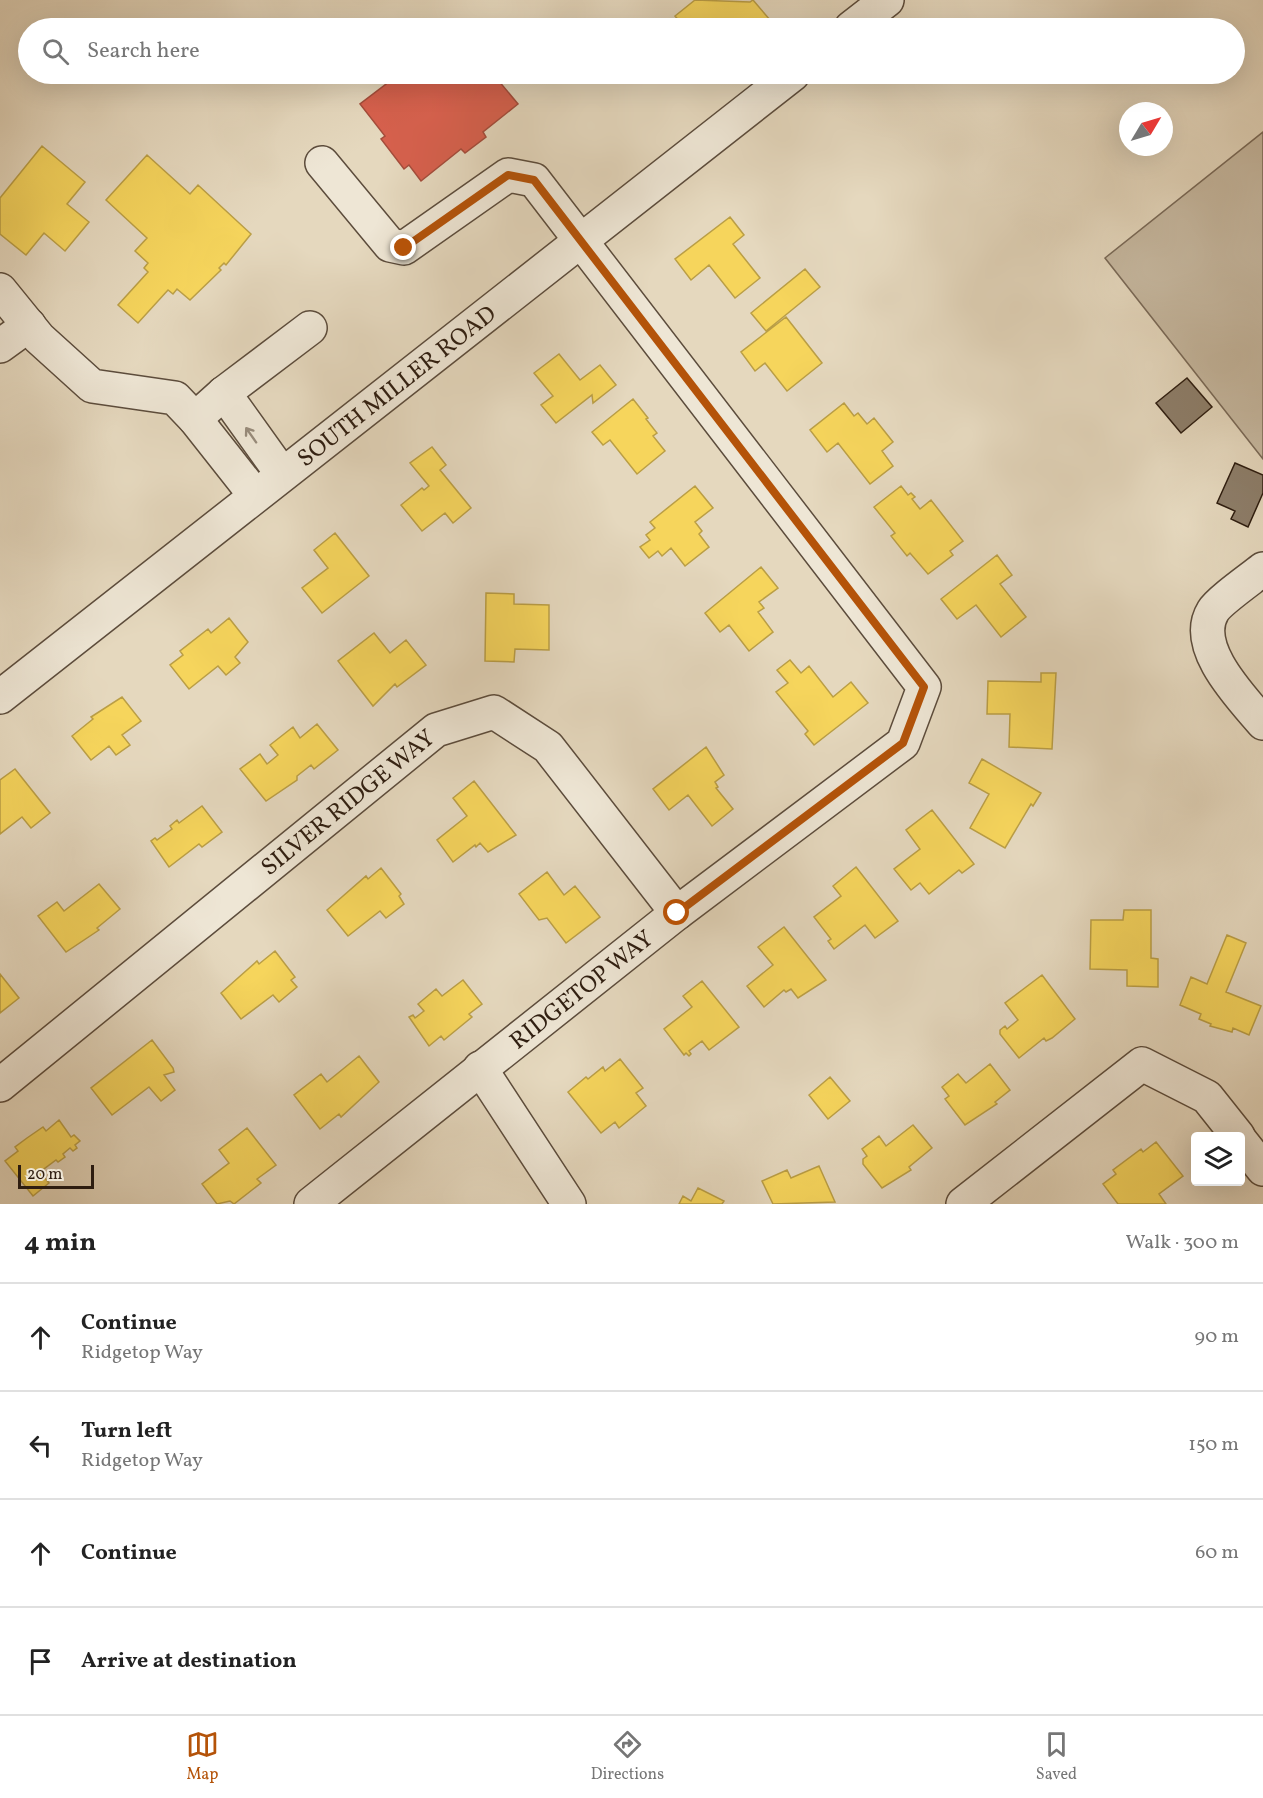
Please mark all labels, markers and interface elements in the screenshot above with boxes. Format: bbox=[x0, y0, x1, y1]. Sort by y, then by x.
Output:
search box bbox=[18, 18, 1245, 84]
icon: search bbox=[39, 35, 72, 68]
text: Search here bbox=[87, 36, 200, 67]
north arrow bbox=[1119, 102, 1173, 156]
route end bbox=[390, 234, 416, 260]
street label: SOUTH MILLER ROAD bbox=[291, 298, 504, 476]
one-way arrow bbox=[245, 427, 257, 443]
street label: SILVER RIDGE WAY bbox=[254, 722, 443, 885]
route start bbox=[663, 899, 689, 925]
street label: RIDGETOP WAY bbox=[503, 923, 661, 1059]
map controls bbox=[1191, 1132, 1245, 1186]
button: layers bbox=[1191, 1132, 1245, 1186]
scale bar bbox=[18, 1162, 94, 1190]
text: 20 m bbox=[27, 1164, 62, 1186]
text: 4 min bbox=[24, 1225, 96, 1261]
text: Walk · 300 m bbox=[1126, 1229, 1239, 1257]
text: Continue bbox=[81, 1308, 177, 1339]
icon: ahead bbox=[24, 1321, 57, 1354]
text: 90 m bbox=[1195, 1323, 1239, 1351]
text: Ridgetop Way bbox=[81, 1339, 203, 1367]
text: Turn left bbox=[81, 1416, 172, 1447]
icon: left bbox=[24, 1429, 57, 1462]
text: 150 m bbox=[1188, 1431, 1239, 1459]
text: Ridgetop Way bbox=[81, 1447, 203, 1475]
icon: ahead bbox=[24, 1537, 57, 1570]
text: Continue bbox=[81, 1538, 177, 1569]
text: 60 m bbox=[1195, 1539, 1239, 1567]
icon: arrive bbox=[24, 1645, 57, 1678]
text: Arrive at destination bbox=[81, 1646, 297, 1677]
tab: Map bbox=[186, 1728, 219, 1786]
tab: Directions bbox=[591, 1728, 664, 1786]
tab: Saved bbox=[1036, 1728, 1077, 1786]

